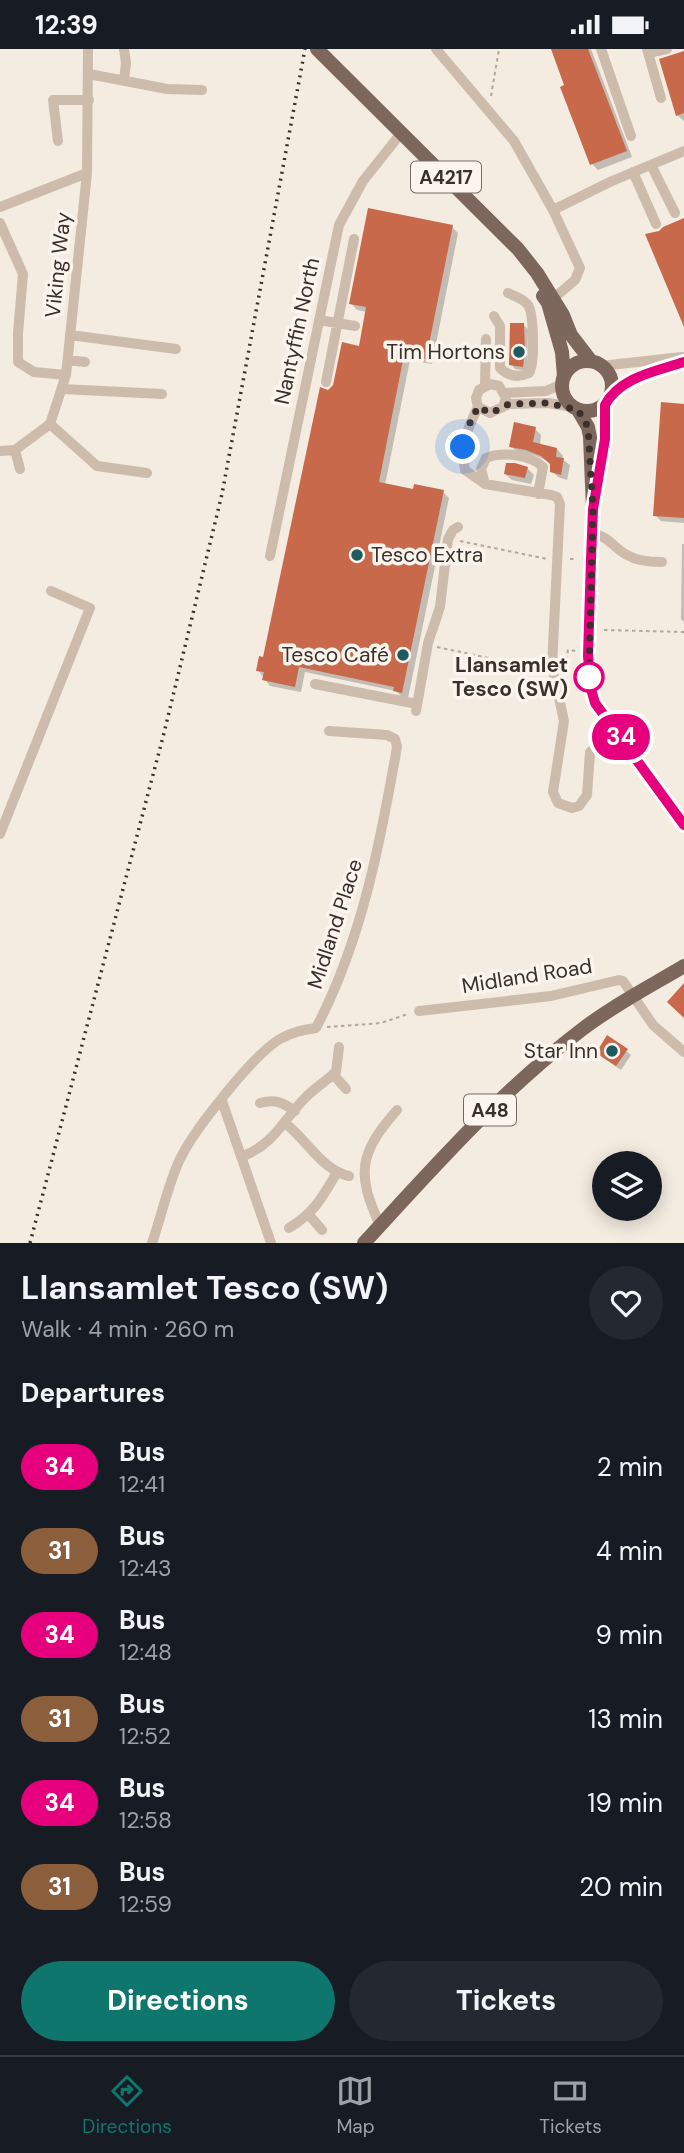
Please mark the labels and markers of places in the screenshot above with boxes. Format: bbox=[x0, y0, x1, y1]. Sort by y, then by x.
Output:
place label: Tim Hortons bbox=[386, 338, 505, 366]
marker: Tim Hortons bbox=[511, 344, 527, 360]
place label: Tesco Extra bbox=[371, 541, 483, 569]
marker: Tesco Extra bbox=[349, 547, 365, 563]
place label: Tesco Café bbox=[281, 641, 389, 669]
marker: Tesco Café bbox=[395, 647, 411, 663]
place label: Llansamlet Tesco (SW) bbox=[452, 651, 568, 703]
marker: Llansamlet Tesco (SW) bbox=[574, 662, 604, 692]
place label: Star Inn bbox=[524, 1037, 598, 1065]
marker: Star Inn bbox=[604, 1043, 620, 1059]

